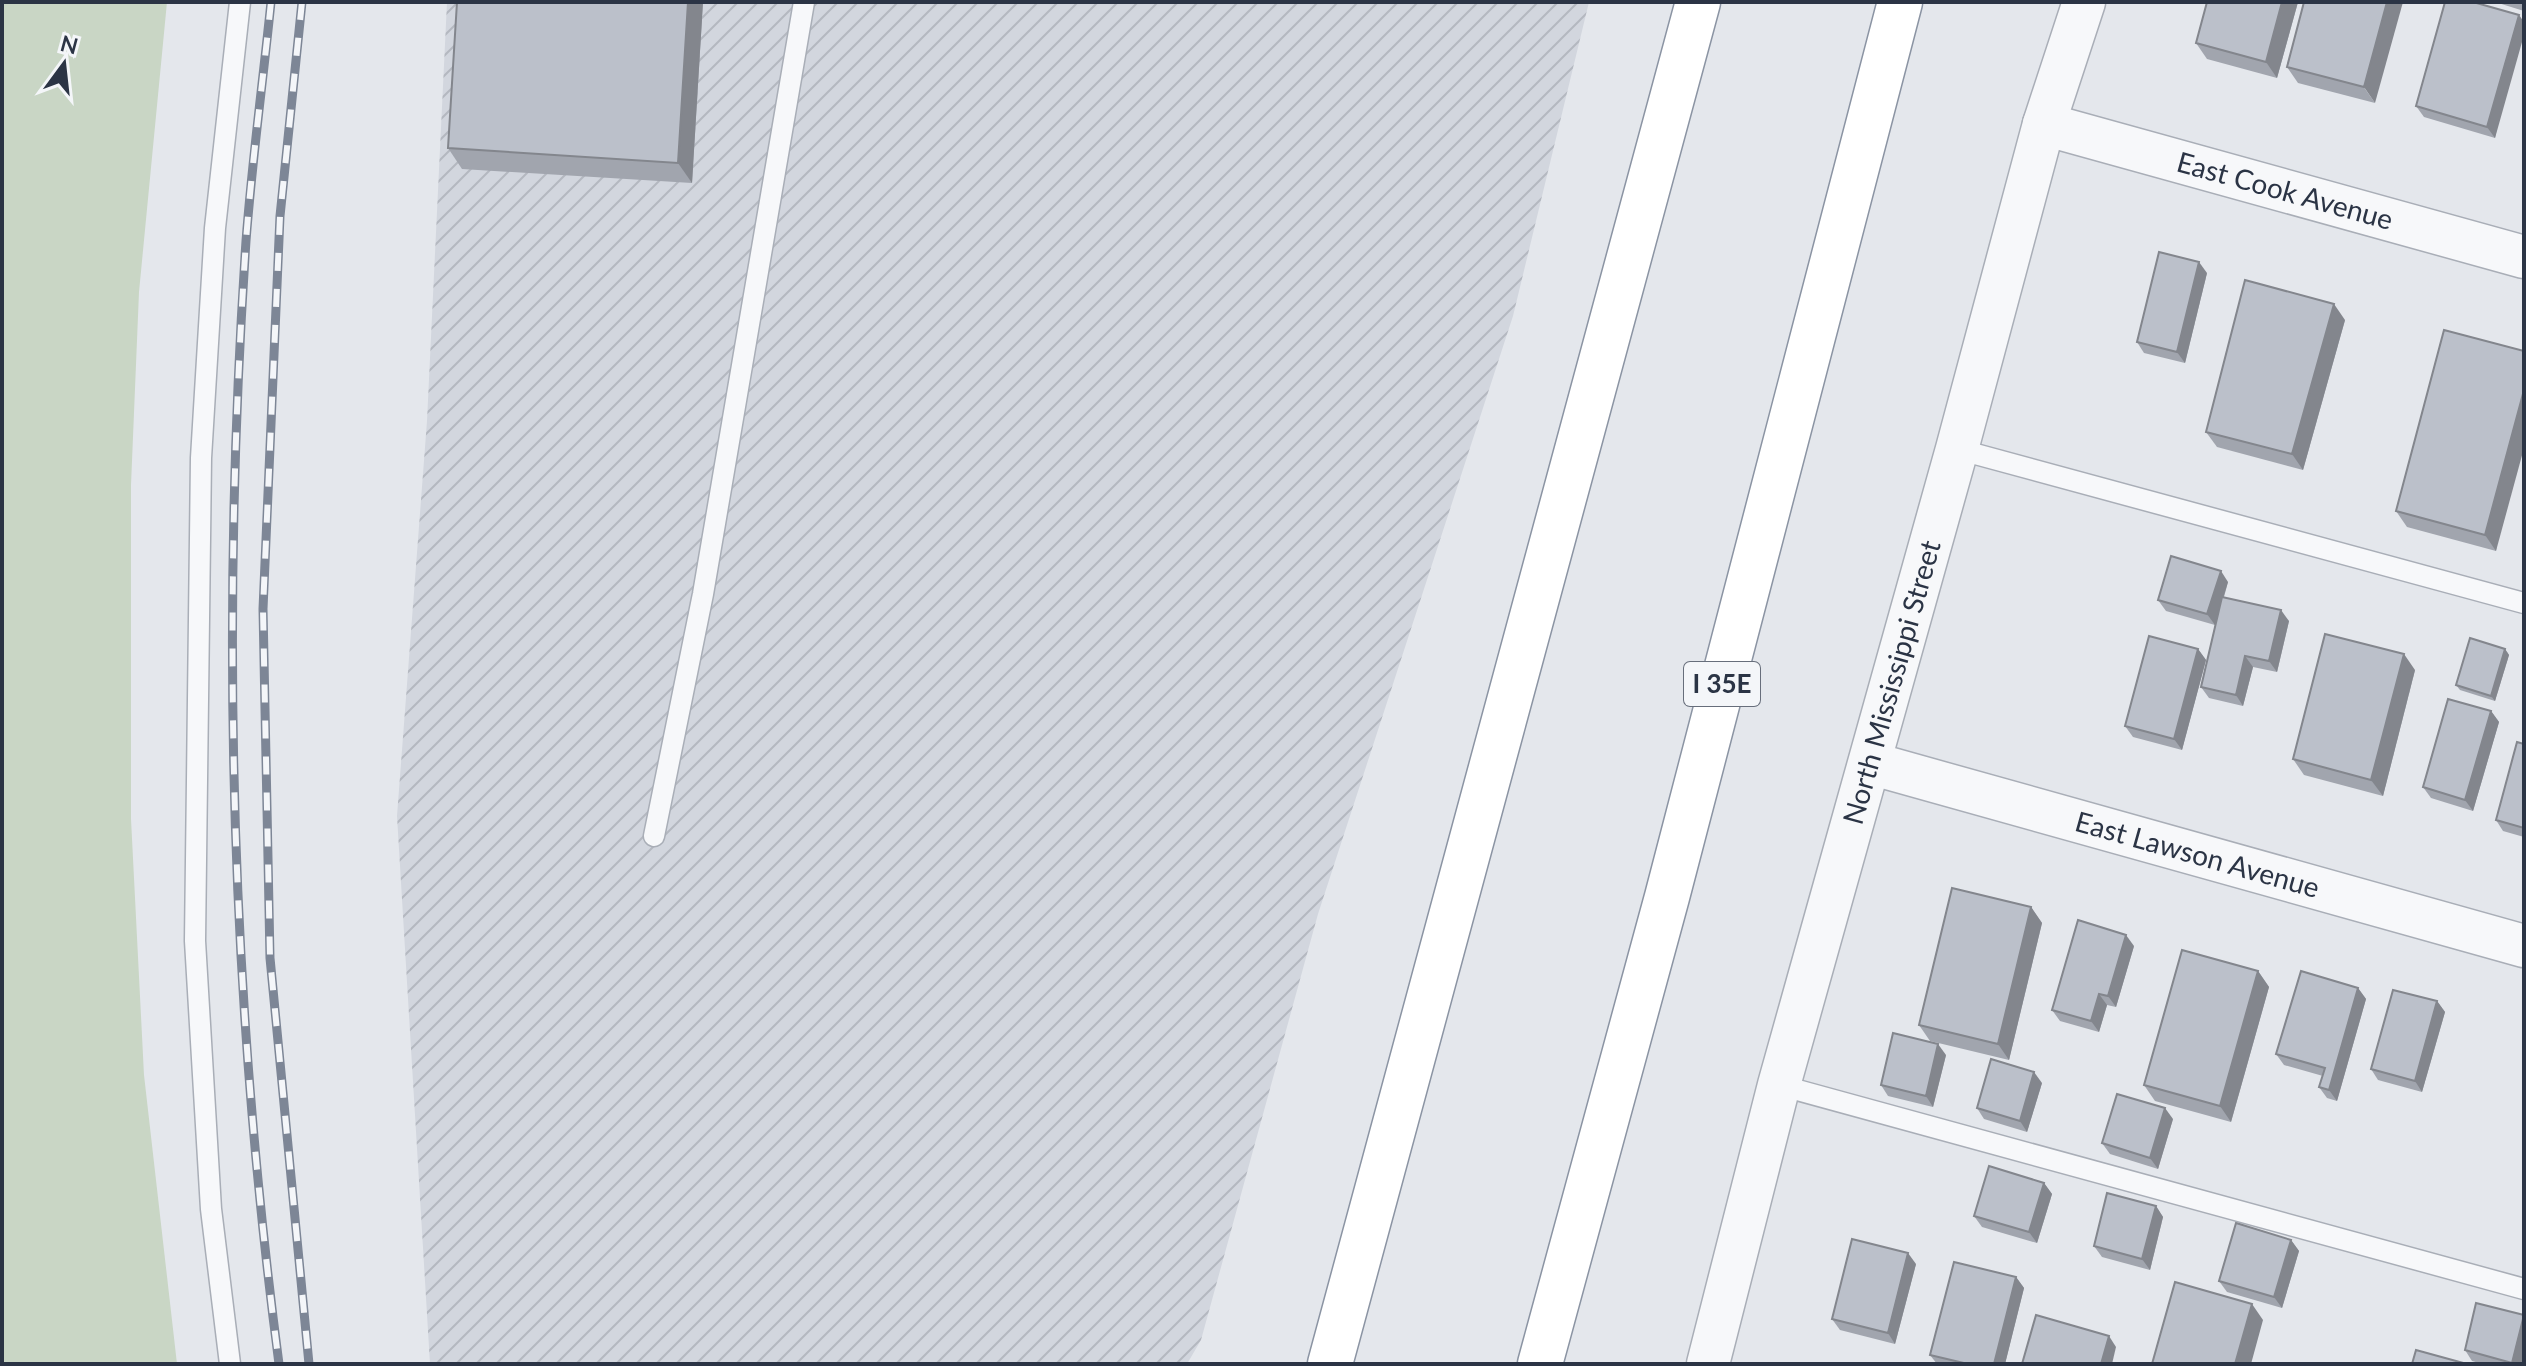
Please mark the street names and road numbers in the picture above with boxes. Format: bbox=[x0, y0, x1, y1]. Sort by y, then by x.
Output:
street label: East Cook Avenue bbox=[2173, 144, 2397, 236]
street label: North Mississippi Street bbox=[1835, 536, 1947, 828]
road number: I 35E bbox=[1684, 662, 1760, 706]
street label: East Lawson Avenue bbox=[2072, 803, 2324, 904]

